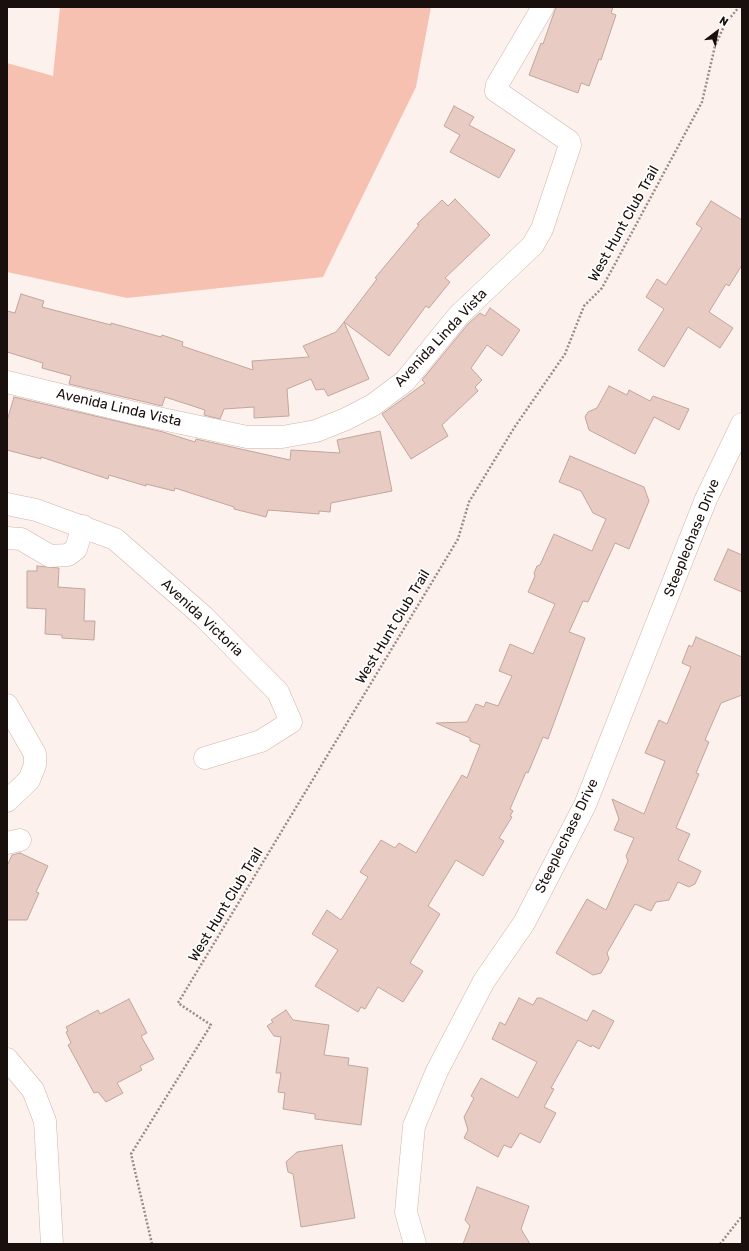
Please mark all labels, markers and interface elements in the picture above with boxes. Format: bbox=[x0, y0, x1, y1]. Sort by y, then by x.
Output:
north arrow bbox=[697, 12, 737, 52]
text: N bbox=[717, 14, 730, 29]
street label: West Hunt Club Trail bbox=[585, 163, 663, 285]
street label: Avenida Linda Vista bbox=[391, 286, 491, 390]
street label: Avenida Linda Vista bbox=[55, 385, 183, 431]
street label: Steeplechase Drive bbox=[661, 477, 723, 599]
street label: West Hunt Club Trail bbox=[352, 567, 434, 687]
street label: Avenida Victoria bbox=[158, 576, 246, 660]
street label: Steeplechase Drive bbox=[532, 776, 602, 896]
street label: West Hunt Club Trail bbox=[185, 845, 267, 965]

